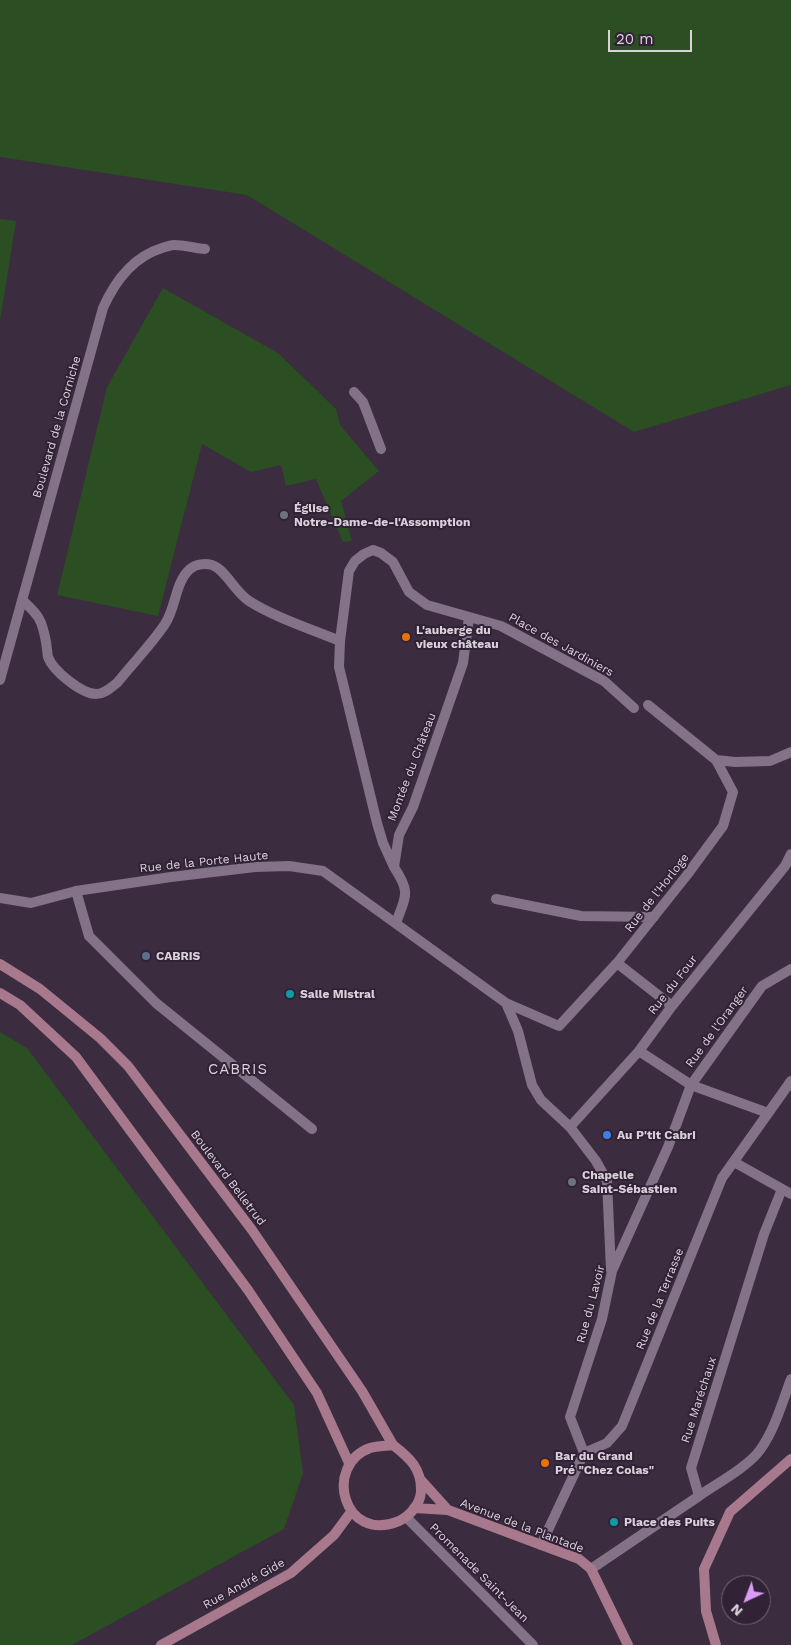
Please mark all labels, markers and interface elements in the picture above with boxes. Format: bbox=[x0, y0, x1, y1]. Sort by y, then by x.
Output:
scale bar bbox=[611, 20, 695, 52]
text: 20 m bbox=[616, 30, 654, 48]
street label: Boulevard de la Corniche bbox=[30, 354, 84, 500]
place label: Église Notre-Dame-de-l'Assomption bbox=[294, 501, 470, 529]
marker: Église Notre-Dame-de-l'Assomption bbox=[278, 509, 290, 521]
street label: Place des Jardiniers bbox=[506, 610, 616, 680]
place label: L'auberge du vieux château bbox=[416, 623, 499, 651]
marker: L'auberge du vieux château bbox=[400, 631, 412, 643]
street label: Montée du Château bbox=[385, 711, 439, 823]
street label: Rue de la Porte Haute bbox=[139, 848, 269, 876]
street label: Rue de l'Horloge bbox=[622, 851, 692, 935]
place label: CABRIS bbox=[156, 949, 200, 963]
marker: CABRIS bbox=[140, 950, 152, 962]
street label: Rue du Four bbox=[645, 952, 701, 1018]
street label: Rue de l'Oranger bbox=[683, 983, 751, 1071]
place label: Salle Mistral bbox=[300, 987, 375, 1001]
marker: Salle Mistral bbox=[284, 988, 296, 1000]
district label: CABRIS bbox=[207, 1061, 269, 1079]
street label: Boulevard Belletrud bbox=[187, 1127, 269, 1229]
place label: Au P'tit Cabri bbox=[617, 1128, 696, 1142]
marker: Au P'tit Cabri bbox=[601, 1129, 613, 1141]
place label: Chapelle Saint-Sébastien bbox=[582, 1168, 677, 1196]
marker: Chapelle Saint-Sébastien bbox=[566, 1176, 578, 1188]
street label: Rue de la Terrasse bbox=[633, 1246, 687, 1352]
street label: Rue du Lavoir bbox=[574, 1263, 608, 1345]
street label: Rue Maréchaux bbox=[678, 1355, 720, 1445]
place label: Bar du Grand Pré "Chez Colas" bbox=[555, 1449, 654, 1477]
marker: Bar du Grand Pré "Chez Colas" bbox=[539, 1457, 551, 1469]
street label: Avenue de la Plantade bbox=[458, 1496, 586, 1556]
place label: Place des Puits bbox=[624, 1515, 715, 1529]
marker: Place des Puits bbox=[608, 1516, 620, 1528]
street label: Promenade Saint-Jean bbox=[427, 1521, 531, 1625]
street label: Rue André Gide bbox=[201, 1556, 287, 1612]
north arrow bbox=[721, 1575, 771, 1625]
text: N bbox=[727, 1601, 746, 1620]

